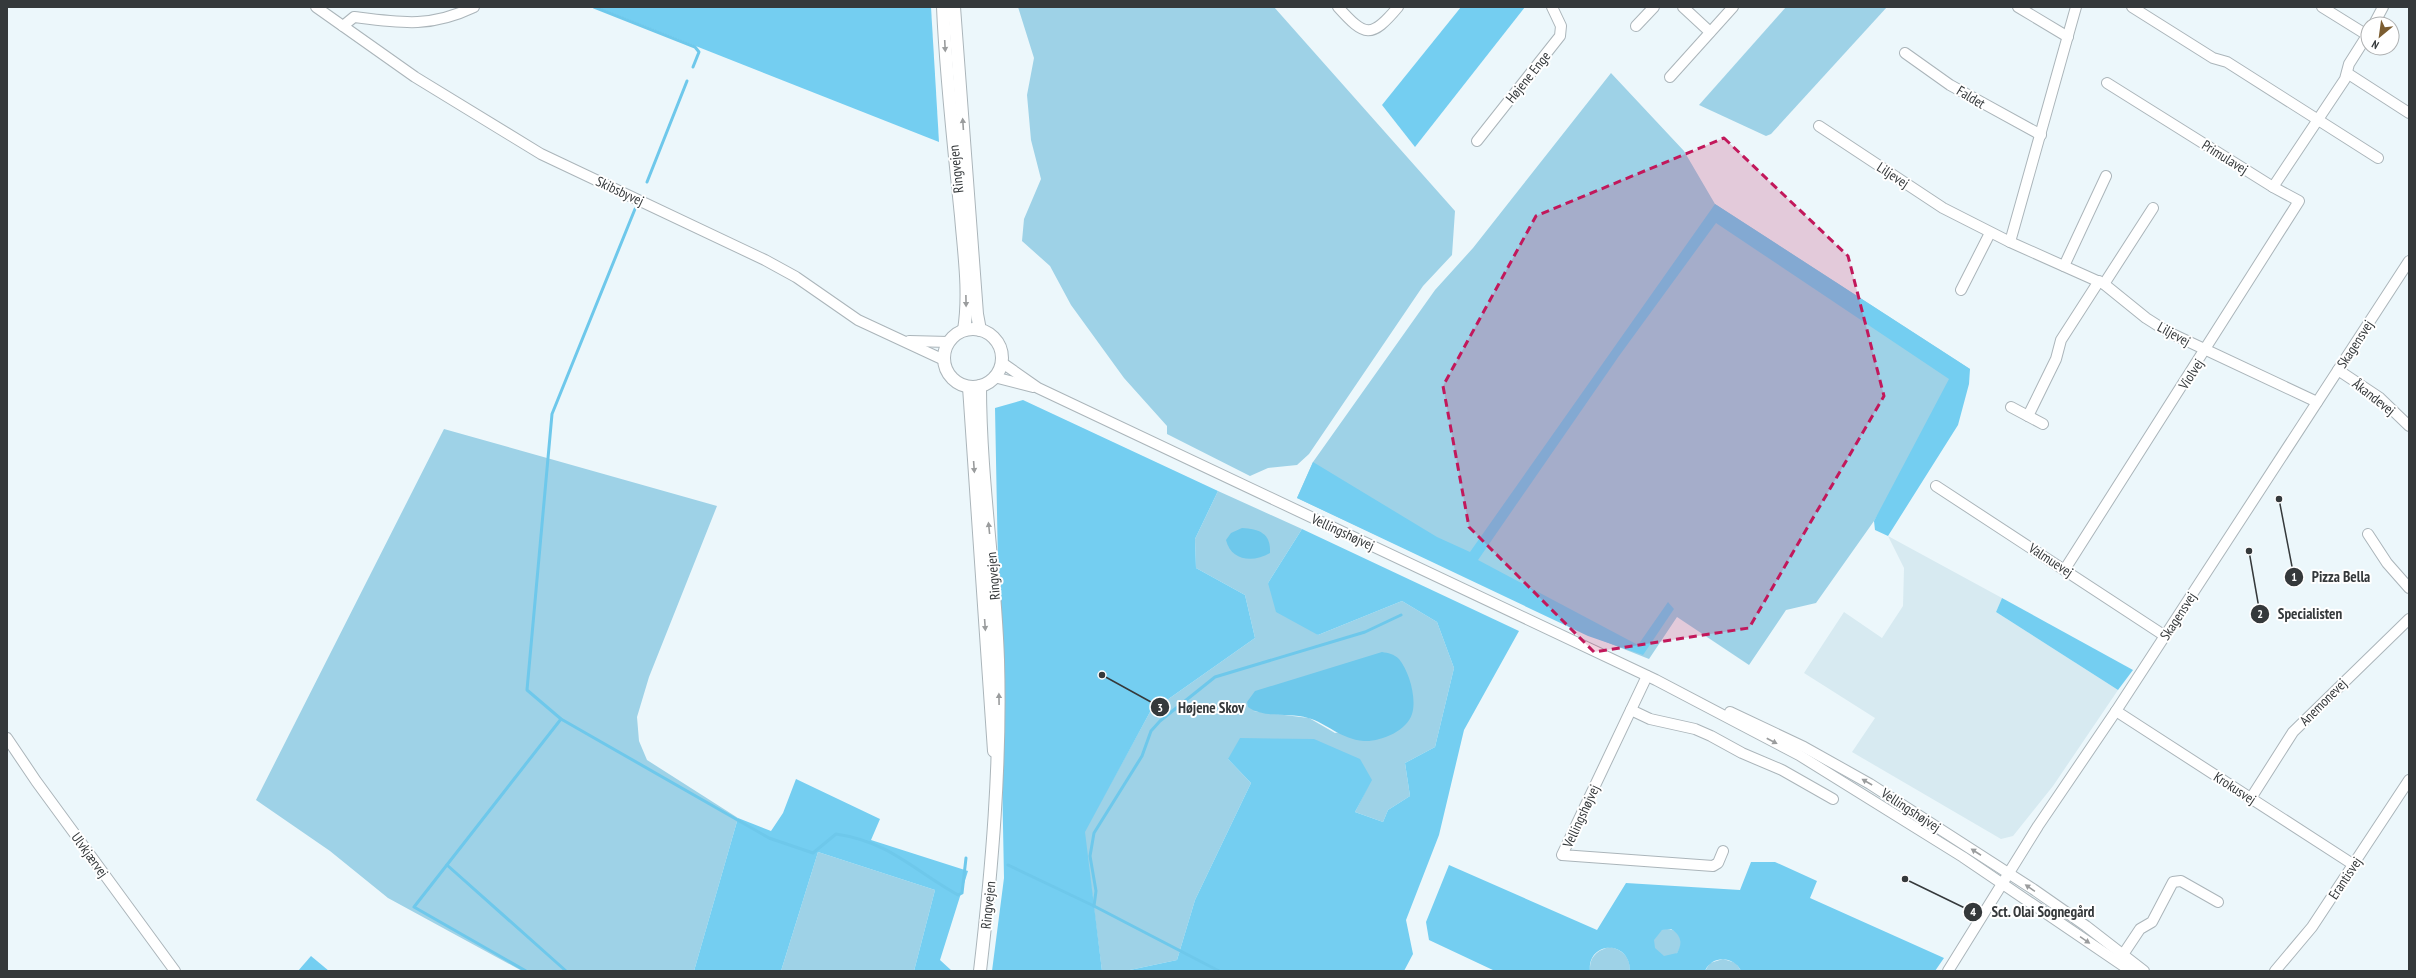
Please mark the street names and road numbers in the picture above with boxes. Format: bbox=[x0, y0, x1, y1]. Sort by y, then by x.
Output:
street label: Højene Enge bbox=[1502, 47, 1554, 106]
street label: Faldet bbox=[1953, 81, 1989, 113]
street label: Primulavej bbox=[2199, 136, 2251, 178]
street label: Ringvejen bbox=[945, 144, 967, 194]
street label: Liljevej bbox=[1873, 158, 1913, 192]
street label: Skibsbyvej bbox=[593, 172, 647, 210]
street label: Skagensvej bbox=[2333, 316, 2377, 372]
street label: Liljevej bbox=[2154, 318, 2194, 350]
street label: Violvej bbox=[2174, 355, 2208, 394]
street label: Åkandevej bbox=[2349, 375, 2399, 419]
street label: Vellingshøjvej bbox=[1308, 509, 1377, 554]
street label: Valmuevej bbox=[2024, 538, 2077, 581]
street label: Ringvejen bbox=[982, 551, 1004, 601]
street label: Skagensvej bbox=[2156, 588, 2200, 644]
street label: Anemonevej bbox=[2296, 675, 2350, 729]
street label: Krokusvej bbox=[2210, 768, 2260, 808]
street label: Vellingshøjvej bbox=[1558, 782, 1603, 851]
street label: Vellingshøjvej bbox=[1877, 784, 1944, 836]
street label: Ulvkjærvej bbox=[68, 829, 112, 881]
street label: Erantisvej bbox=[2324, 853, 2366, 903]
street label: Ringvejen bbox=[977, 880, 999, 930]

